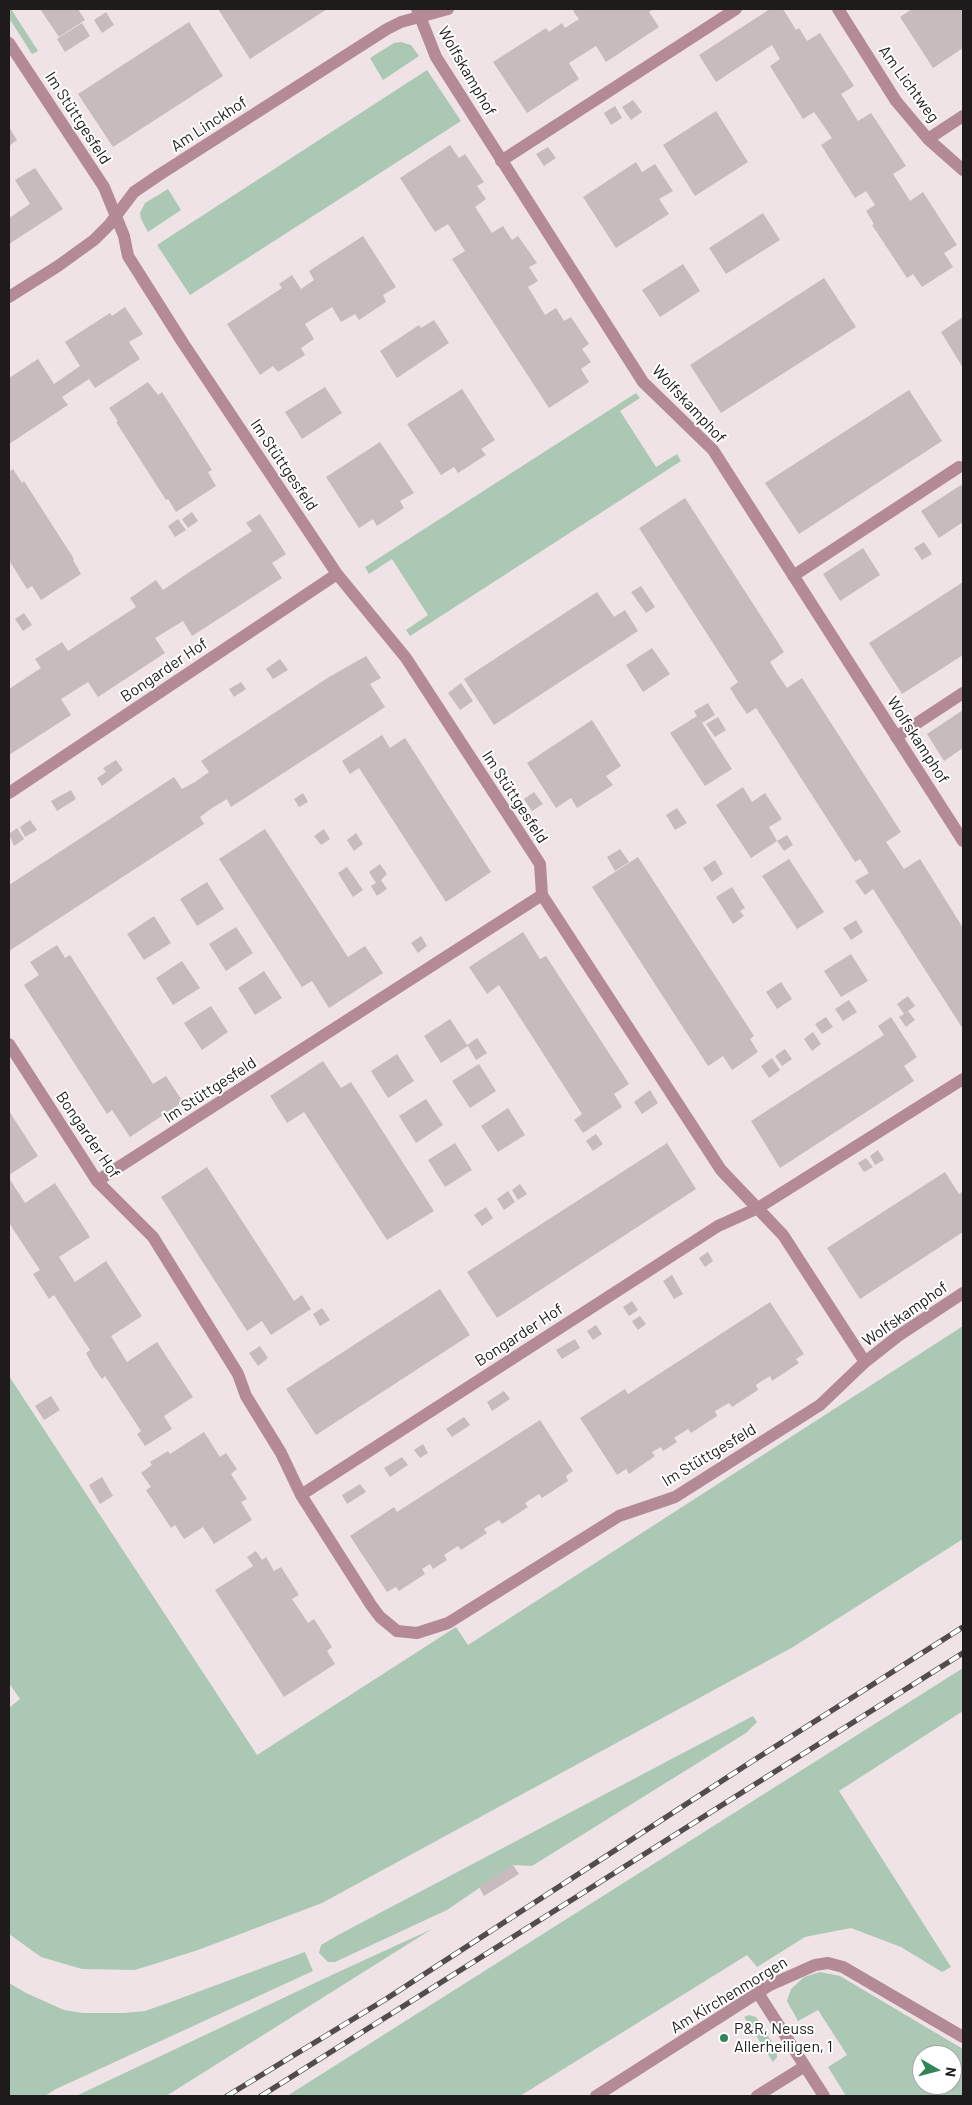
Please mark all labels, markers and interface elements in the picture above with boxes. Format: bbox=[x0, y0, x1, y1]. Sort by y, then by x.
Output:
street label: Wolfskamphof bbox=[434, 23, 500, 119]
street label: Am Lichtweg bbox=[875, 42, 943, 126]
street label: Im Stüttgesfeld bbox=[41, 68, 115, 168]
street label: Am Linckhof bbox=[167, 92, 251, 156]
street label: Wolfskamphof bbox=[648, 361, 730, 447]
street label: Im Stüttgesfeld bbox=[246, 416, 322, 514]
street label: Bongarder Hof bbox=[117, 634, 211, 706]
street label: Wolfskamphof bbox=[883, 693, 953, 787]
street label: Im Stüttgesfeld bbox=[478, 747, 552, 847]
street label: Im Stüttgesfeld bbox=[160, 1053, 260, 1127]
street label: Bongarder Hof bbox=[52, 1088, 124, 1182]
street label: Wolfskamphof bbox=[859, 1278, 951, 1350]
street label: Bongarder Hof bbox=[471, 1299, 567, 1371]
street label: Im Stüttgesfeld bbox=[658, 1419, 760, 1491]
street label: Am Kirchenmorgen bbox=[667, 1953, 791, 2037]
place label: P&R, Neuss Allerheiligen, 1 bbox=[734, 2019, 833, 2057]
marker: P&R, Neuss Allerheiligen, 1 bbox=[718, 2032, 730, 2044]
north arrow bbox=[912, 2045, 962, 2095]
text: N bbox=[942, 2066, 960, 2078]

